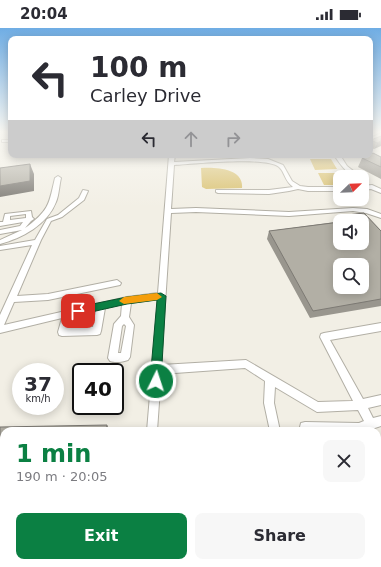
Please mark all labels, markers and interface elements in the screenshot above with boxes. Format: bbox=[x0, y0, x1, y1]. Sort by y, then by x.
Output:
text: 20:04 bbox=[20, 5, 68, 23]
text: 100 m bbox=[90, 51, 187, 84]
icon: left bbox=[24, 52, 76, 104]
text: Carley Drive bbox=[90, 85, 201, 106]
icon: left bbox=[138, 128, 160, 150]
icon: ahead bbox=[180, 128, 202, 150]
icon: right bbox=[222, 128, 244, 150]
north arrow bbox=[333, 170, 369, 206]
map controls bbox=[333, 170, 369, 294]
button: sound bbox=[333, 214, 369, 250]
button: search bbox=[333, 258, 369, 294]
pin bbox=[61, 294, 95, 328]
icon: arrive bbox=[67, 300, 89, 322]
position arrow bbox=[135, 360, 177, 402]
speed limit sign: 40 bbox=[72, 363, 124, 415]
text: 37 bbox=[24, 372, 52, 396]
text: km/h bbox=[25, 393, 51, 404]
text: 1 min bbox=[16, 440, 91, 468]
button: close bbox=[323, 440, 365, 482]
text: 190 m · 20:05 bbox=[16, 469, 107, 484]
button: Exit bbox=[16, 513, 187, 559]
button: Share bbox=[195, 513, 365, 559]

